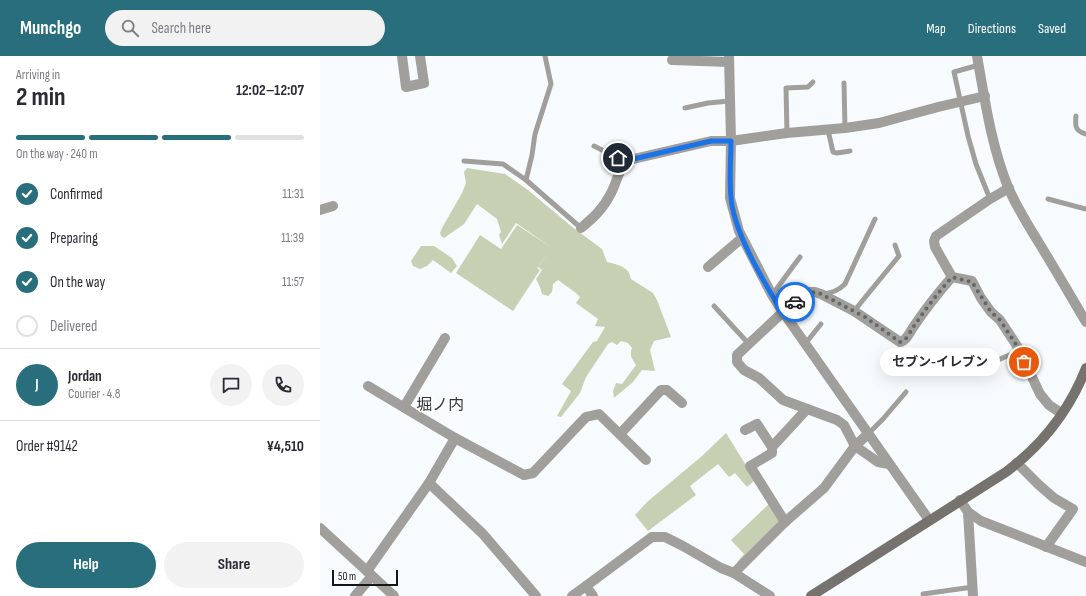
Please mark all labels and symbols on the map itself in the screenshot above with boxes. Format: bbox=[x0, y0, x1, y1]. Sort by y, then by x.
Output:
pin bbox=[601, 141, 635, 175]
courier bbox=[775, 282, 815, 322]
pin bbox=[1007, 345, 1041, 379]
callout: セブン-イレブン bbox=[880, 348, 1000, 376]
district label: 堀ノ内 bbox=[416, 396, 464, 415]
scale bar bbox=[332, 568, 398, 587]

